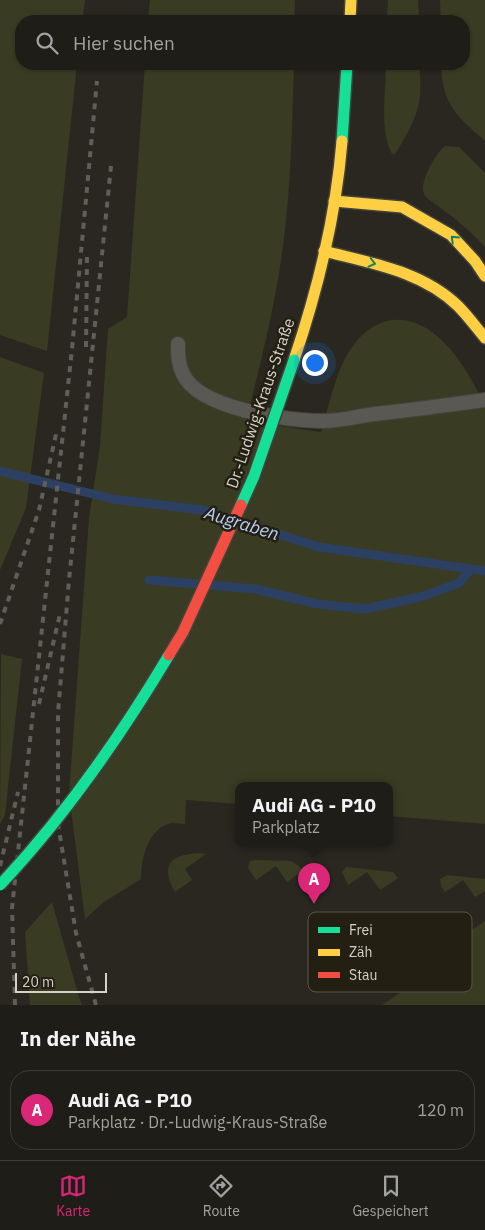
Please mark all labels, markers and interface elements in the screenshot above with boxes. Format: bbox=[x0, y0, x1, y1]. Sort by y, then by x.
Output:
search box bbox=[15, 15, 470, 70]
icon: search bbox=[33, 29, 61, 57]
text: Hier suchen bbox=[73, 31, 175, 55]
one-way arrow bbox=[450, 236, 459, 245]
one-way arrow bbox=[367, 258, 375, 268]
street label: Dr.-Ludwig-Kraus-Straße bbox=[221, 315, 299, 491]
your location bbox=[302, 350, 328, 376]
water label: Augraben bbox=[201, 500, 282, 545]
popup bbox=[235, 782, 393, 847]
text: Audi AG - P10 bbox=[252, 793, 376, 817]
text: Parkplatz bbox=[252, 817, 320, 837]
pin: A bbox=[298, 863, 330, 904]
legend bbox=[308, 912, 472, 992]
text: Frei bbox=[349, 921, 373, 939]
text: Zäh bbox=[349, 943, 373, 961]
text: Stau bbox=[349, 966, 377, 984]
scale bar bbox=[15, 970, 108, 993]
text: 20 m bbox=[22, 973, 54, 991]
text: In der Nähe bbox=[20, 1024, 136, 1052]
text: Audi AG - P10 bbox=[68, 1088, 192, 1112]
text: A bbox=[32, 1100, 42, 1120]
text: 120 m bbox=[417, 1100, 464, 1120]
text: Parkplatz · Dr.-Ludwig-Kraus-Straße bbox=[68, 1112, 327, 1132]
tab: Karte bbox=[56, 1172, 90, 1220]
tab: Route bbox=[203, 1172, 240, 1220]
tab: Gespeichert bbox=[352, 1172, 429, 1220]

